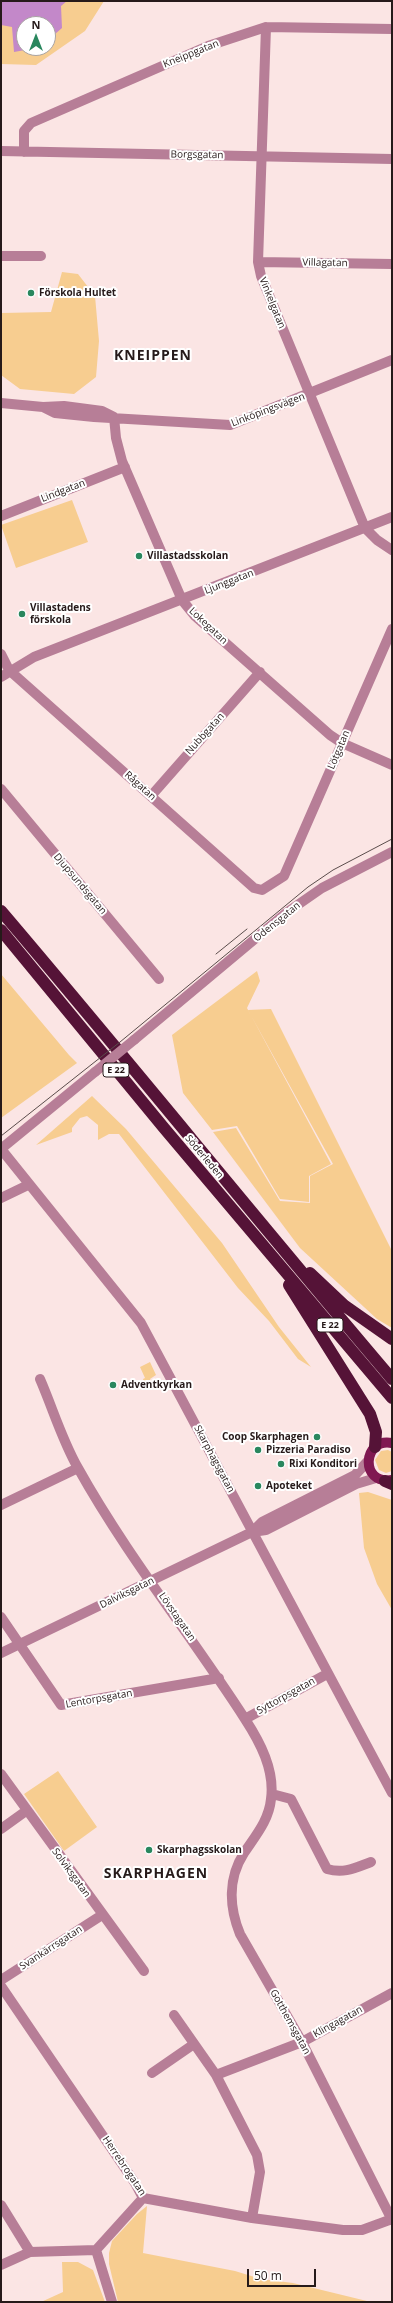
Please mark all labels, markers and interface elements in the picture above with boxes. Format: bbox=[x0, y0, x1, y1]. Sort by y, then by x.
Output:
north arrow bbox=[16, 16, 56, 56]
text: N bbox=[32, 17, 40, 32]
street label: Kneippgatan bbox=[161, 37, 221, 71]
street label: Borgsgatan bbox=[170, 149, 224, 161]
street label: Villagatan bbox=[302, 257, 348, 269]
street label: Vinkelgatan bbox=[256, 276, 288, 330]
place label: Förskola Hultet bbox=[39, 287, 116, 299]
marker: Förskola Hultet bbox=[26, 288, 36, 298]
district label: KNEIPPEN bbox=[114, 348, 192, 364]
street label: Linköpingsvägen bbox=[230, 390, 306, 430]
street label: Lindgatan bbox=[39, 477, 87, 505]
place label: Villastadsskolan bbox=[147, 550, 228, 562]
marker: Villastadsskolan bbox=[134, 551, 144, 561]
street label: Ljunggatan bbox=[203, 567, 255, 597]
place label: Villastadens förskola bbox=[30, 602, 91, 626]
street label: Lokegatan bbox=[186, 605, 230, 647]
marker: Villastadens förskola bbox=[17, 609, 27, 619]
street label: Nubbgatan bbox=[183, 711, 227, 757]
street label: Lötgatan bbox=[325, 729, 353, 771]
street label: Rågatan bbox=[122, 769, 158, 803]
street label: Djupsundsgatan bbox=[51, 851, 109, 917]
street label: Odensgatan bbox=[251, 900, 303, 944]
road number: E 22 bbox=[103, 1063, 129, 1077]
street label: Söderleden bbox=[182, 1133, 226, 1181]
road number: E 22 bbox=[317, 1318, 343, 1332]
place label: Adventkyrkan bbox=[121, 1379, 192, 1391]
marker: Adventkyrkan bbox=[108, 1380, 118, 1390]
street label: Skarphagsgatan bbox=[191, 1423, 237, 1495]
place label: Coop Skarphagen bbox=[222, 1431, 309, 1443]
marker: Coop Skarphagen bbox=[312, 1432, 322, 1442]
place label: Pizzeria Paradiso bbox=[266, 1444, 351, 1456]
marker: Pizzeria Paradiso bbox=[253, 1445, 263, 1455]
place label: Rixi Konditori bbox=[289, 1458, 357, 1470]
marker: Rixi Konditori bbox=[276, 1459, 286, 1469]
place label: Apoteket bbox=[266, 1480, 312, 1492]
marker: Apoteket bbox=[253, 1481, 263, 1491]
street label: Dalviksgatan bbox=[98, 1575, 156, 1611]
street label: Lövstagatan bbox=[156, 1590, 198, 1644]
street label: Syttorpsgatan bbox=[255, 1675, 317, 1717]
street label: Lentorpsgatan bbox=[65, 1687, 133, 1711]
place label: Skarphagsskolan bbox=[157, 1844, 242, 1856]
marker: Skarphagsskolan bbox=[144, 1845, 154, 1855]
street label: Solviksgatan bbox=[49, 1846, 93, 1900]
district label: SKARPHAGEN bbox=[104, 1866, 208, 1882]
street label: Svankärrsgatan bbox=[17, 1923, 85, 1973]
street label: Gotthemsgatan bbox=[267, 1987, 313, 2057]
street label: Klingagatan bbox=[311, 2004, 365, 2040]
street label: Herrebrogatan bbox=[100, 2134, 148, 2198]
scale bar bbox=[249, 2261, 318, 2287]
text: 50 m bbox=[254, 2267, 282, 2284]

